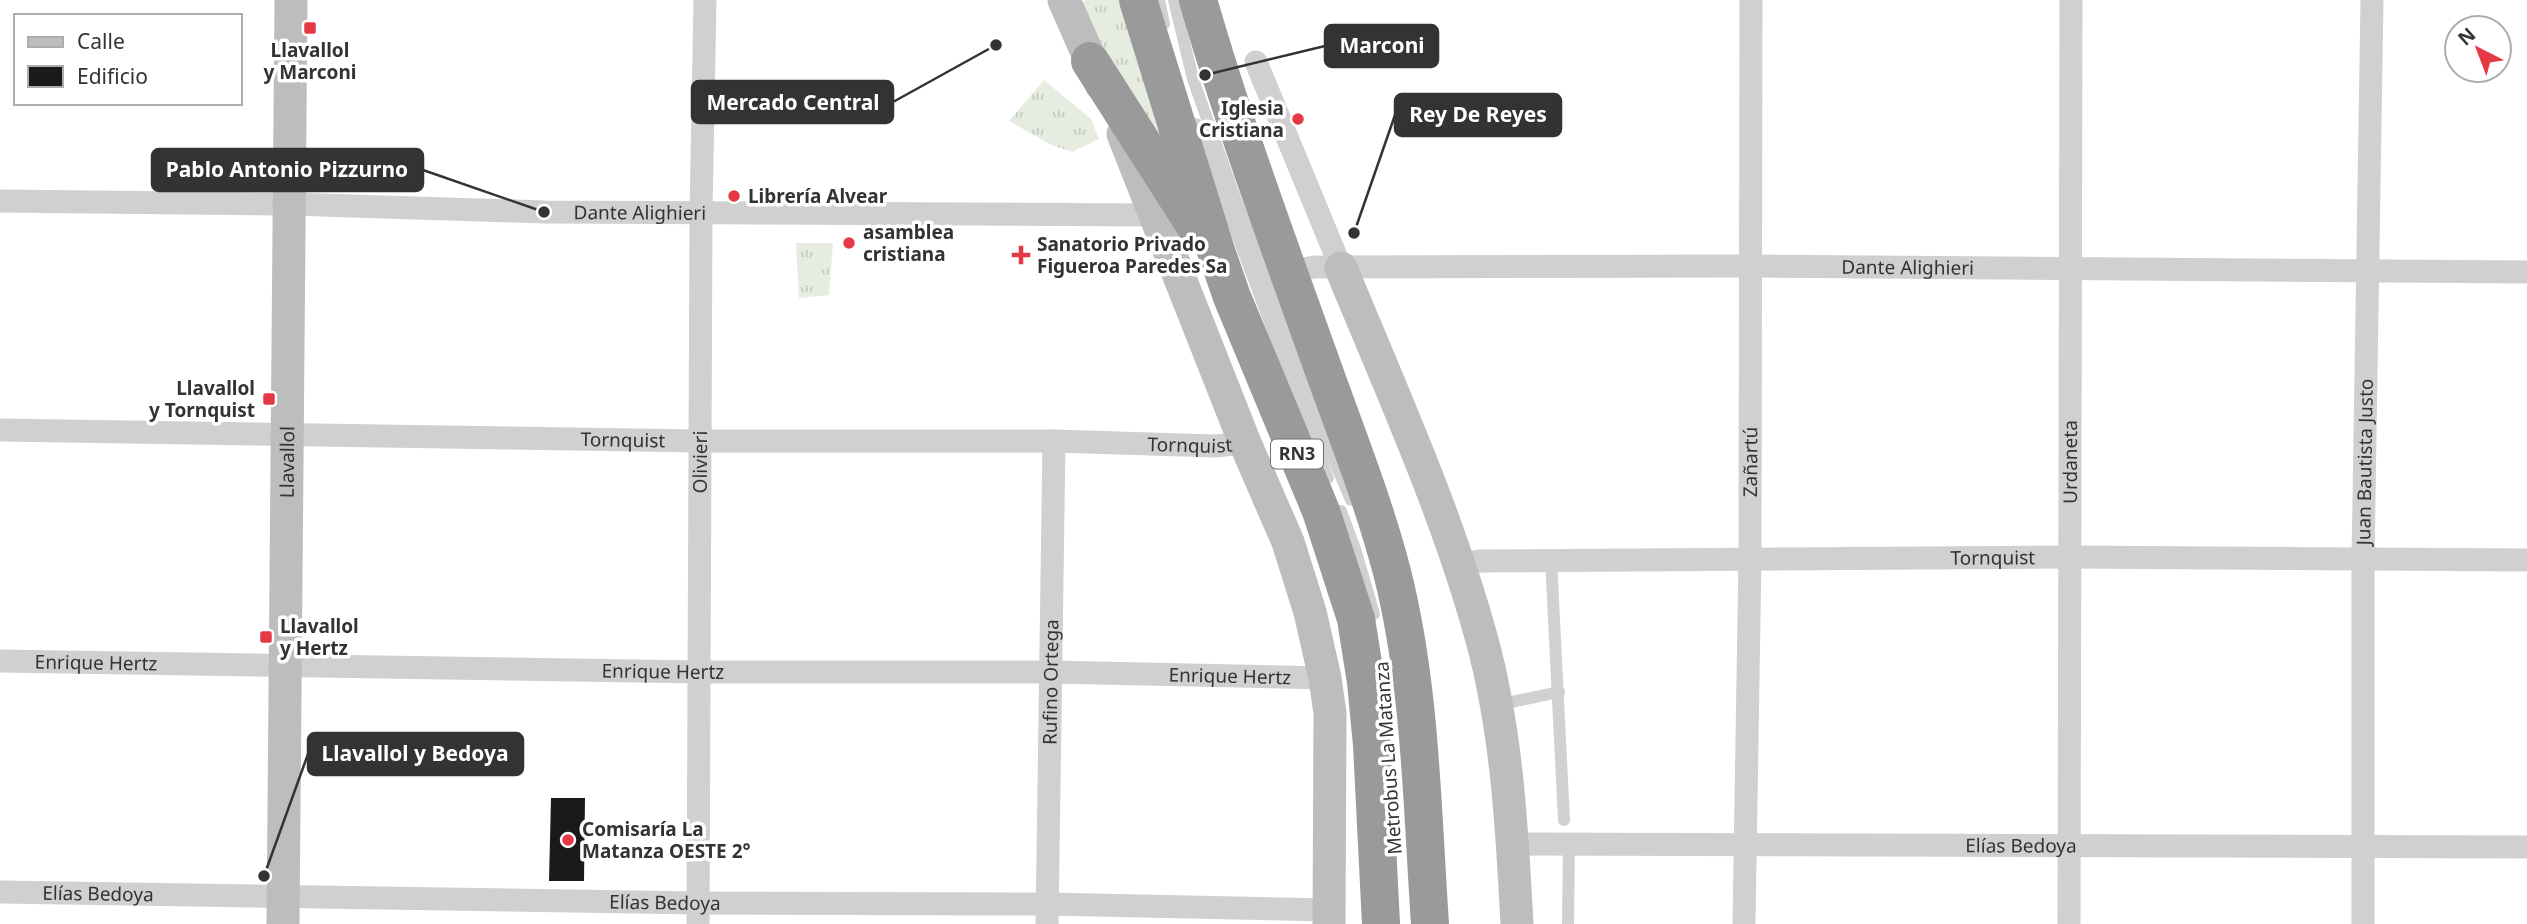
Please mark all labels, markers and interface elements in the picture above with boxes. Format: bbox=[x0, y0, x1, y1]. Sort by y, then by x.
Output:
legend bbox=[14, 14, 242, 105]
north arrow bbox=[2443, 14, 2513, 84]
marker: Llavallol y Marconi bbox=[302, 20, 318, 36]
text: N bbox=[2452, 22, 2481, 51]
callout: Marconi bbox=[1325, 25, 1438, 67]
text: Calle bbox=[77, 27, 125, 55]
text: Marconi bbox=[1339, 31, 1425, 59]
place label: Llavallol y Marconi bbox=[264, 37, 356, 85]
text: Edificio bbox=[77, 62, 148, 90]
callout: Mercado Central bbox=[692, 81, 893, 123]
text: Mercado Central bbox=[706, 88, 880, 116]
callout: Rey De Reyes bbox=[1395, 94, 1561, 136]
place label: Iglesia Cristiana bbox=[1199, 95, 1284, 143]
text: Rey De Reyes bbox=[1409, 100, 1547, 128]
marker: Iglesia Cristiana bbox=[1290, 111, 1306, 127]
callout: Pablo Antonio Pizzurno bbox=[152, 149, 423, 191]
text: Pablo Antonio Pizzurno bbox=[166, 155, 408, 183]
place label: Librería Alvear bbox=[748, 183, 888, 209]
marker: Librería Alvear bbox=[726, 188, 742, 204]
street label: Dante Alighieri bbox=[573, 199, 706, 226]
place label: asamblea cristiana bbox=[863, 219, 954, 267]
place label: Sanatorio Privado Figueroa Paredes Sa bbox=[1037, 231, 1227, 279]
marker: asamblea cristiana bbox=[841, 235, 857, 251]
marker: Sanatorio Privado Figueroa Paredes Sa bbox=[1011, 245, 1031, 265]
street label: Dante Alighieri bbox=[1841, 254, 1974, 281]
place label: Llavallol y Tornquist bbox=[149, 375, 255, 423]
street label: Juan Bautista Justo bbox=[2350, 378, 2379, 548]
marker: Llavallol y Tornquist bbox=[261, 391, 277, 407]
street label: Urdaneta bbox=[2057, 420, 2083, 504]
street label: Llavallol bbox=[274, 426, 300, 498]
street label: Tornquist bbox=[580, 426, 666, 453]
street label: Zañartú bbox=[1737, 427, 1763, 497]
street label: Olivieri bbox=[687, 431, 713, 493]
street label: Tornquist bbox=[1147, 431, 1234, 459]
road number: RN3 bbox=[1271, 440, 1323, 468]
street label: Tornquist bbox=[1950, 544, 2035, 571]
place label: Llavallol y Hertz bbox=[280, 613, 359, 661]
street label: Rufino Ortega bbox=[1037, 619, 1064, 745]
marker: Llavallol y Hertz bbox=[258, 629, 274, 645]
street label: Enrique Hertz bbox=[34, 649, 158, 676]
street label: Enrique Hertz bbox=[601, 657, 724, 685]
street label: Metrobus La Matanza bbox=[1368, 661, 1408, 855]
street label: Enrique Hertz bbox=[1168, 662, 1292, 690]
callout: Llavallol y Bedoya bbox=[308, 733, 523, 775]
text: Llavallol y Bedoya bbox=[321, 739, 509, 767]
place label: Comisaría La Matanza OESTE 2° bbox=[582, 816, 751, 864]
marker: Comisaría La Matanza OESTE 2° bbox=[560, 832, 576, 848]
street label: Elías Bedoya bbox=[1965, 832, 2077, 859]
street label: Elías Bedoya bbox=[42, 880, 154, 907]
street label: Elías Bedoya bbox=[609, 889, 721, 916]

